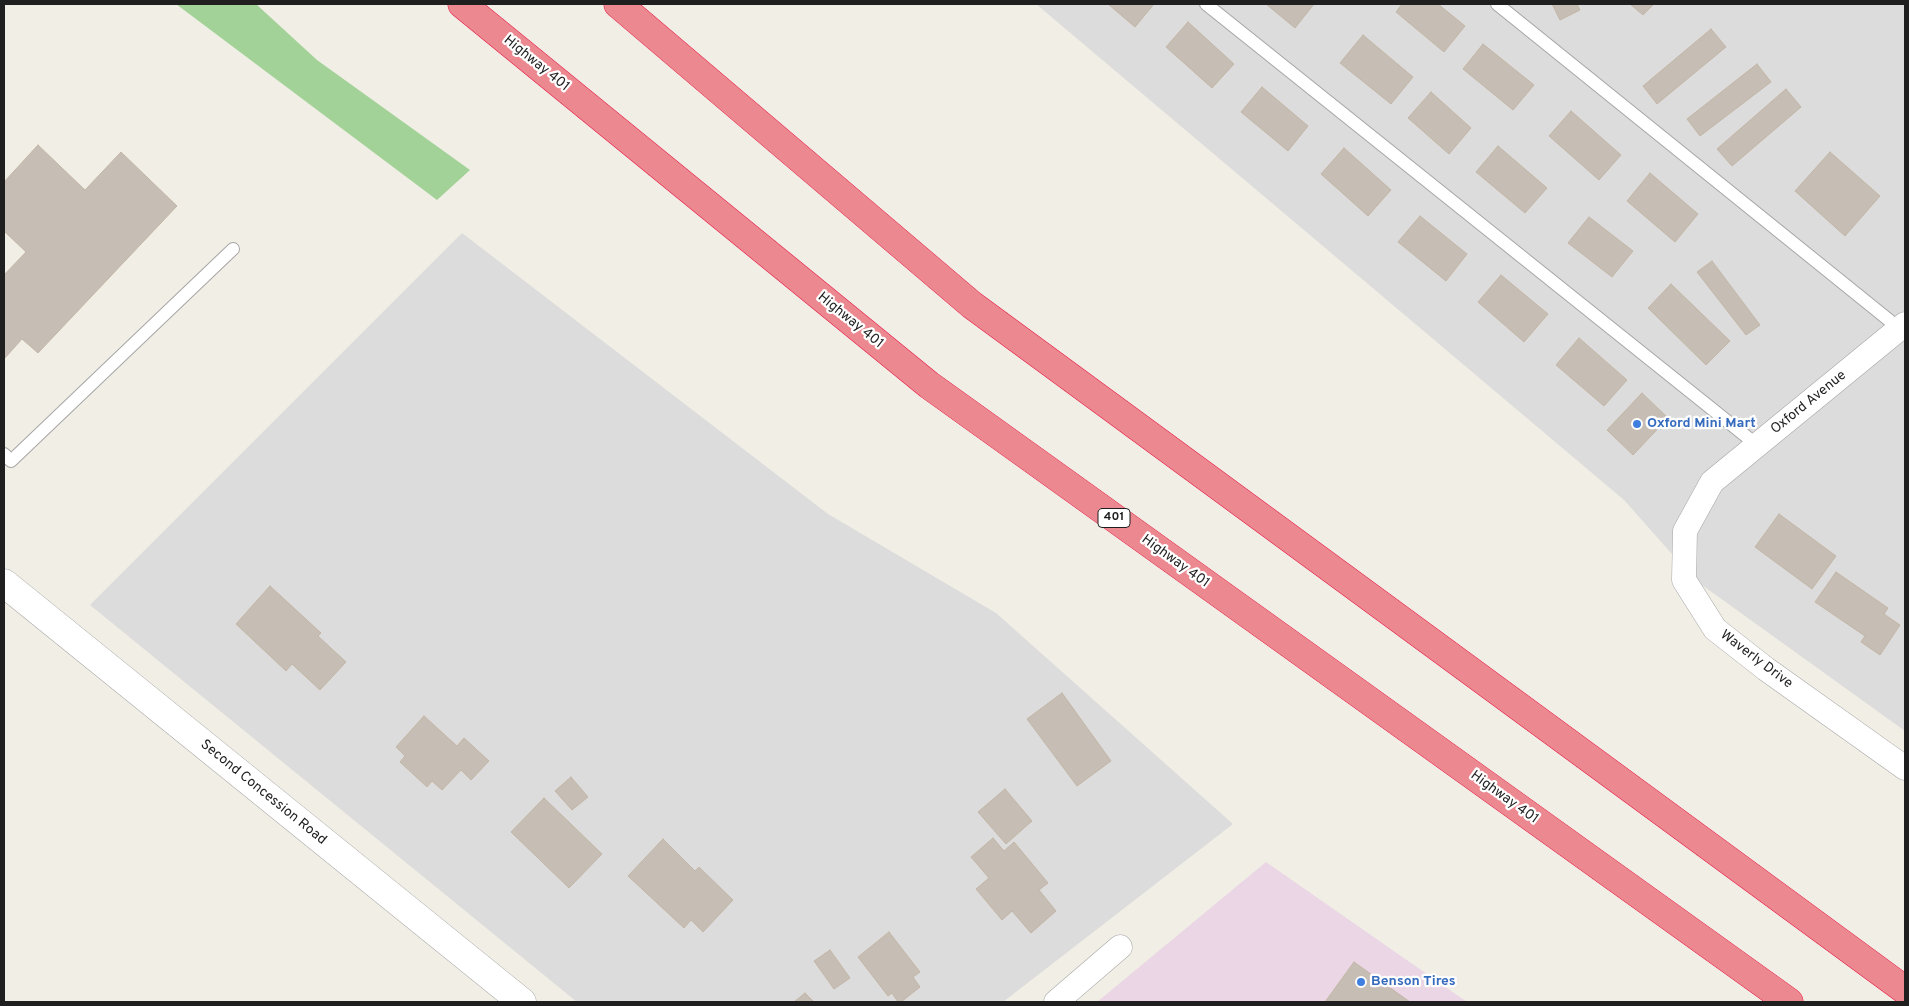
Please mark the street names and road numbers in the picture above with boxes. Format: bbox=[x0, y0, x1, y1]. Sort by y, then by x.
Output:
street label: Highway 401 bbox=[500, 32, 572, 96]
street label: Highway 401 bbox=[814, 289, 886, 353]
street label: Oxford Avenue bbox=[1768, 368, 1850, 438]
road number: 401 bbox=[1098, 508, 1130, 528]
street label: Highway 401 bbox=[1138, 532, 1212, 592]
street label: Waverly Drive bbox=[1716, 627, 1796, 693]
street label: Second Concession Road bbox=[197, 737, 329, 849]
street label: Highway 401 bbox=[1467, 768, 1541, 828]

